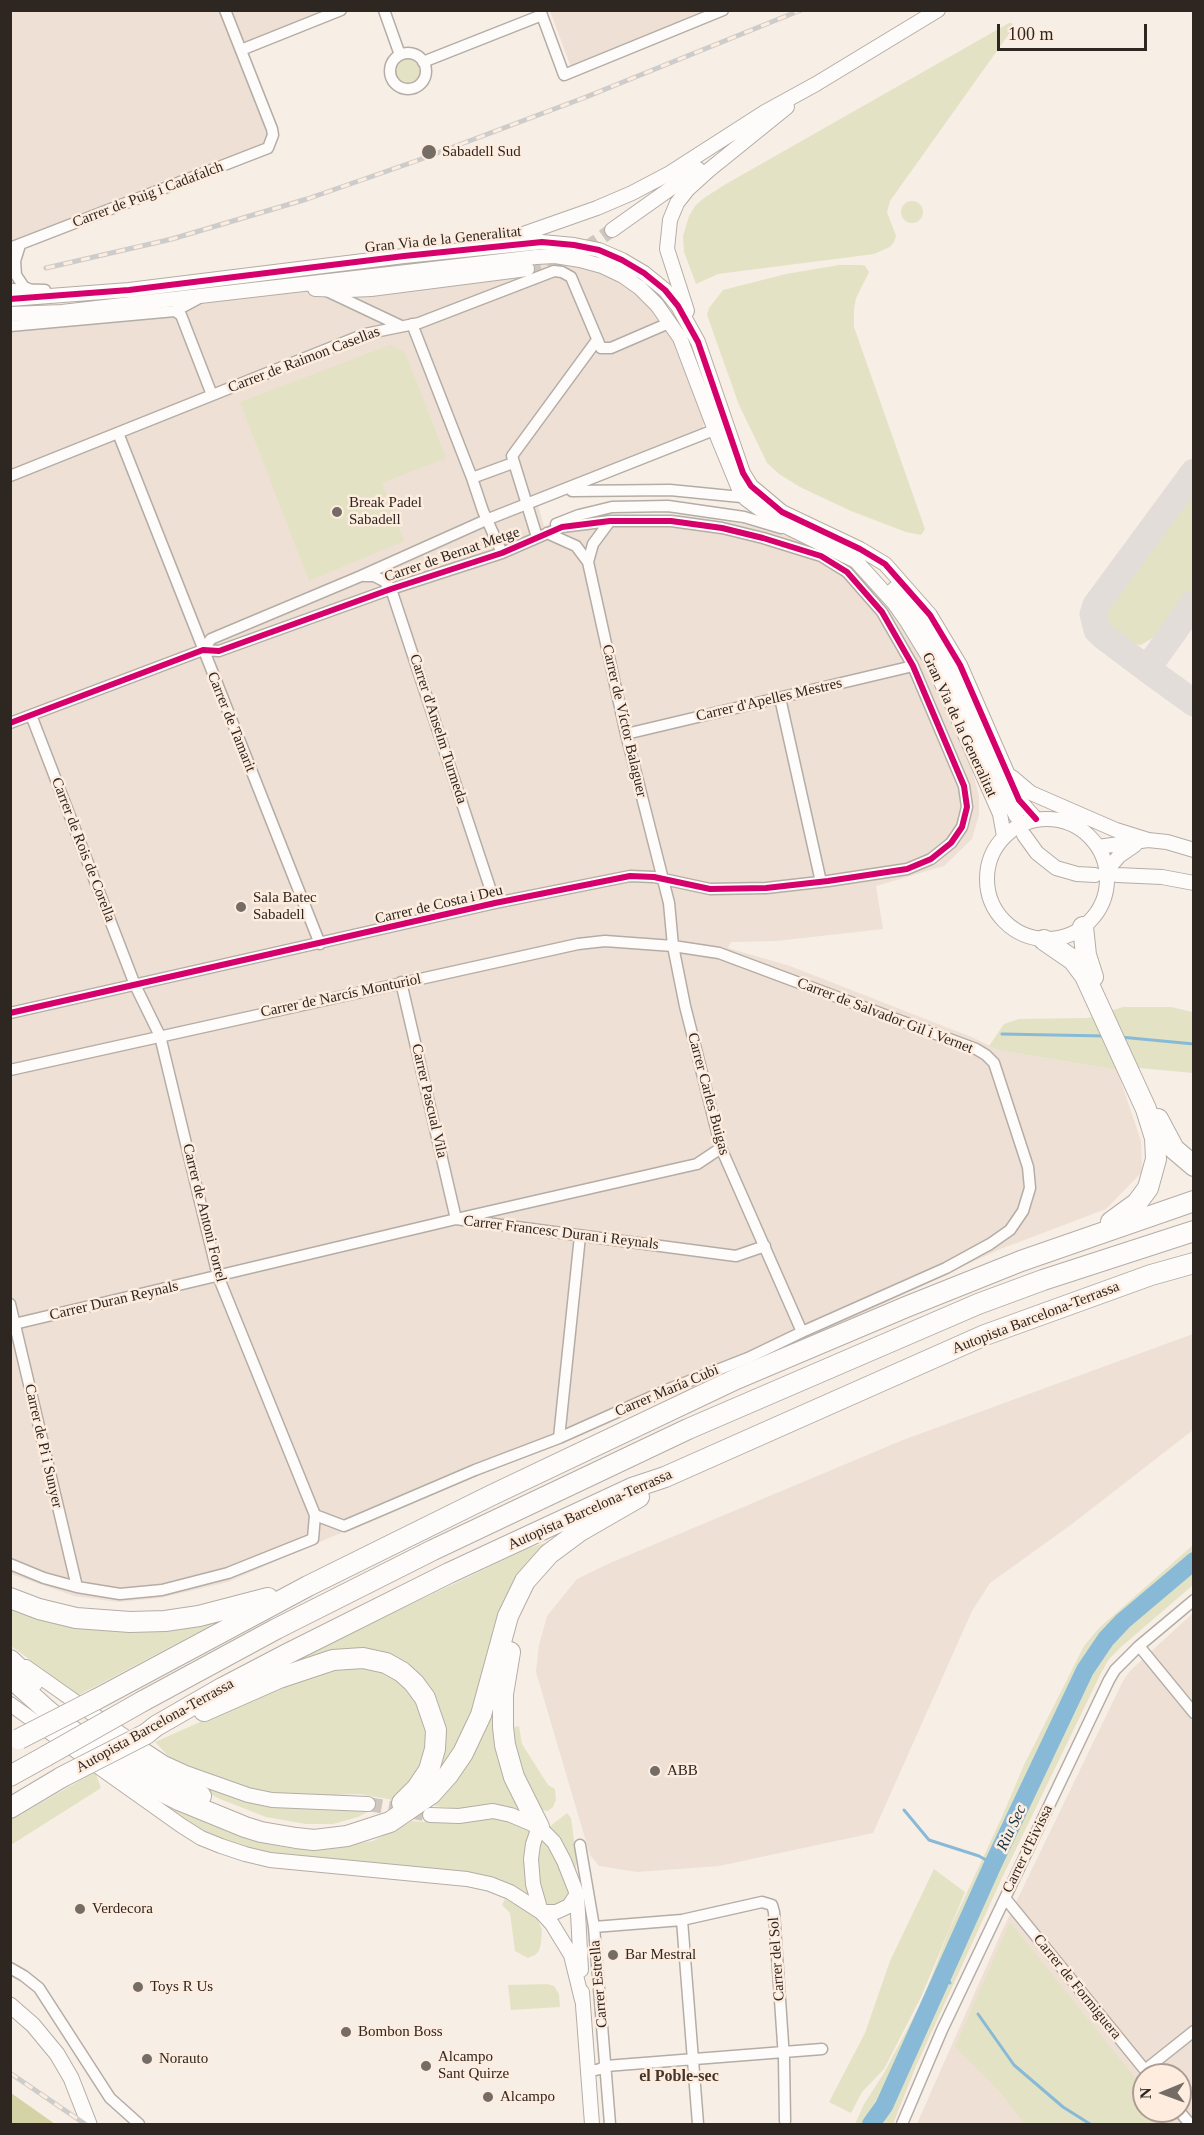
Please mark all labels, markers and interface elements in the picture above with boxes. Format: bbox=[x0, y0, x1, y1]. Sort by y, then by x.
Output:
scale bar bbox=[1000, 12, 1150, 50]
text: 100 m bbox=[1008, 24, 1054, 44]
marker: Sabadell Sud bbox=[420, 143, 438, 161]
place label: Sabadell Sud bbox=[442, 143, 521, 161]
street label: Carrer de Puig i Cadafalch bbox=[70, 158, 226, 232]
street label: Gran Via de la Generalitat bbox=[364, 223, 522, 257]
street label: Carrer de Raimon Casellas bbox=[226, 323, 382, 397]
place label: Break Padel Sabadell bbox=[349, 494, 422, 529]
marker: Break Padel Sabadell bbox=[330, 505, 344, 519]
street label: Carrer de Bernat Metge bbox=[382, 523, 522, 587]
street label: Carrer de Víctor Balaguer bbox=[598, 643, 650, 799]
street label: Gran Via de la Generalitat bbox=[918, 650, 1000, 800]
street label: Carrer d'Anselm Turmeda bbox=[405, 652, 471, 806]
street label: Carrer de Tamarit bbox=[203, 669, 259, 775]
street label: Carrer d'Apelles Mestres bbox=[694, 674, 844, 726]
street label: Carrer de Rois de Corella bbox=[47, 775, 119, 925]
street label: Carrer de Costa i Deu bbox=[373, 882, 505, 928]
place label: Sala Batec Sabadell bbox=[253, 889, 317, 924]
marker: Sala Batec Sabadell bbox=[234, 900, 248, 914]
street label: Carrer de Narcís Monturiol bbox=[259, 970, 423, 1022]
street label: Carrer de Salvador Gil i Vernet bbox=[794, 974, 976, 1058]
street label: Carrer Carles Buigas bbox=[683, 1031, 733, 1157]
street label: Carrer Pascual Vila bbox=[407, 1042, 451, 1160]
street label: Carrer de Antoni Forrel bbox=[178, 1142, 230, 1284]
street label: Carrer Francesc Duran i Reynals bbox=[462, 1212, 660, 1254]
street label: Carrer Duran Reynals bbox=[48, 1277, 180, 1325]
street label: Autopista Barcelona-Terrassa bbox=[950, 1278, 1122, 1358]
street label: Carrer María Cubi bbox=[612, 1361, 722, 1421]
street label: Carrer de Pi i Sunyer bbox=[20, 1382, 66, 1510]
street label: Autopista Barcelona-Terrassa bbox=[505, 1466, 675, 1554]
street label: Autopista Barcelona-Terrassa bbox=[73, 1675, 237, 1777]
place label: ABB bbox=[667, 1762, 698, 1780]
marker: ABB bbox=[648, 1764, 662, 1778]
water label: Riu Sec bbox=[993, 1802, 1031, 1854]
street label: Carrer d'Eivissa bbox=[999, 1802, 1057, 1896]
place label: Verdecora bbox=[92, 1900, 153, 1918]
marker: Verdecora bbox=[73, 1902, 87, 1916]
street label: Carrer del Sol bbox=[765, 1916, 789, 2002]
street label: Carrer de Formiguera bbox=[1029, 1931, 1125, 2043]
street label: Carrer Estrella bbox=[586, 1939, 612, 2029]
place label: Bar Mestral bbox=[625, 1946, 696, 1964]
marker: Bar Mestral bbox=[606, 1948, 620, 1962]
place label: Toys R Us bbox=[150, 1978, 213, 1996]
marker: Toys R Us bbox=[131, 1980, 145, 1994]
place label: Bombon Boss bbox=[358, 2023, 443, 2041]
marker: Bombon Boss bbox=[339, 2025, 353, 2039]
place label: Alcampo Sant Quirze bbox=[438, 2048, 509, 2083]
place label: Norauto bbox=[159, 2050, 208, 2068]
marker: Norauto bbox=[140, 2052, 154, 2066]
marker: Alcampo Sant Quirze bbox=[419, 2059, 433, 2073]
north arrow bbox=[1132, 2063, 1192, 2123]
district label: el Poble-sec bbox=[639, 2067, 719, 2087]
text: N bbox=[1137, 2087, 1154, 2099]
place label: Alcampo bbox=[500, 2088, 555, 2106]
marker: Alcampo bbox=[481, 2090, 495, 2104]

